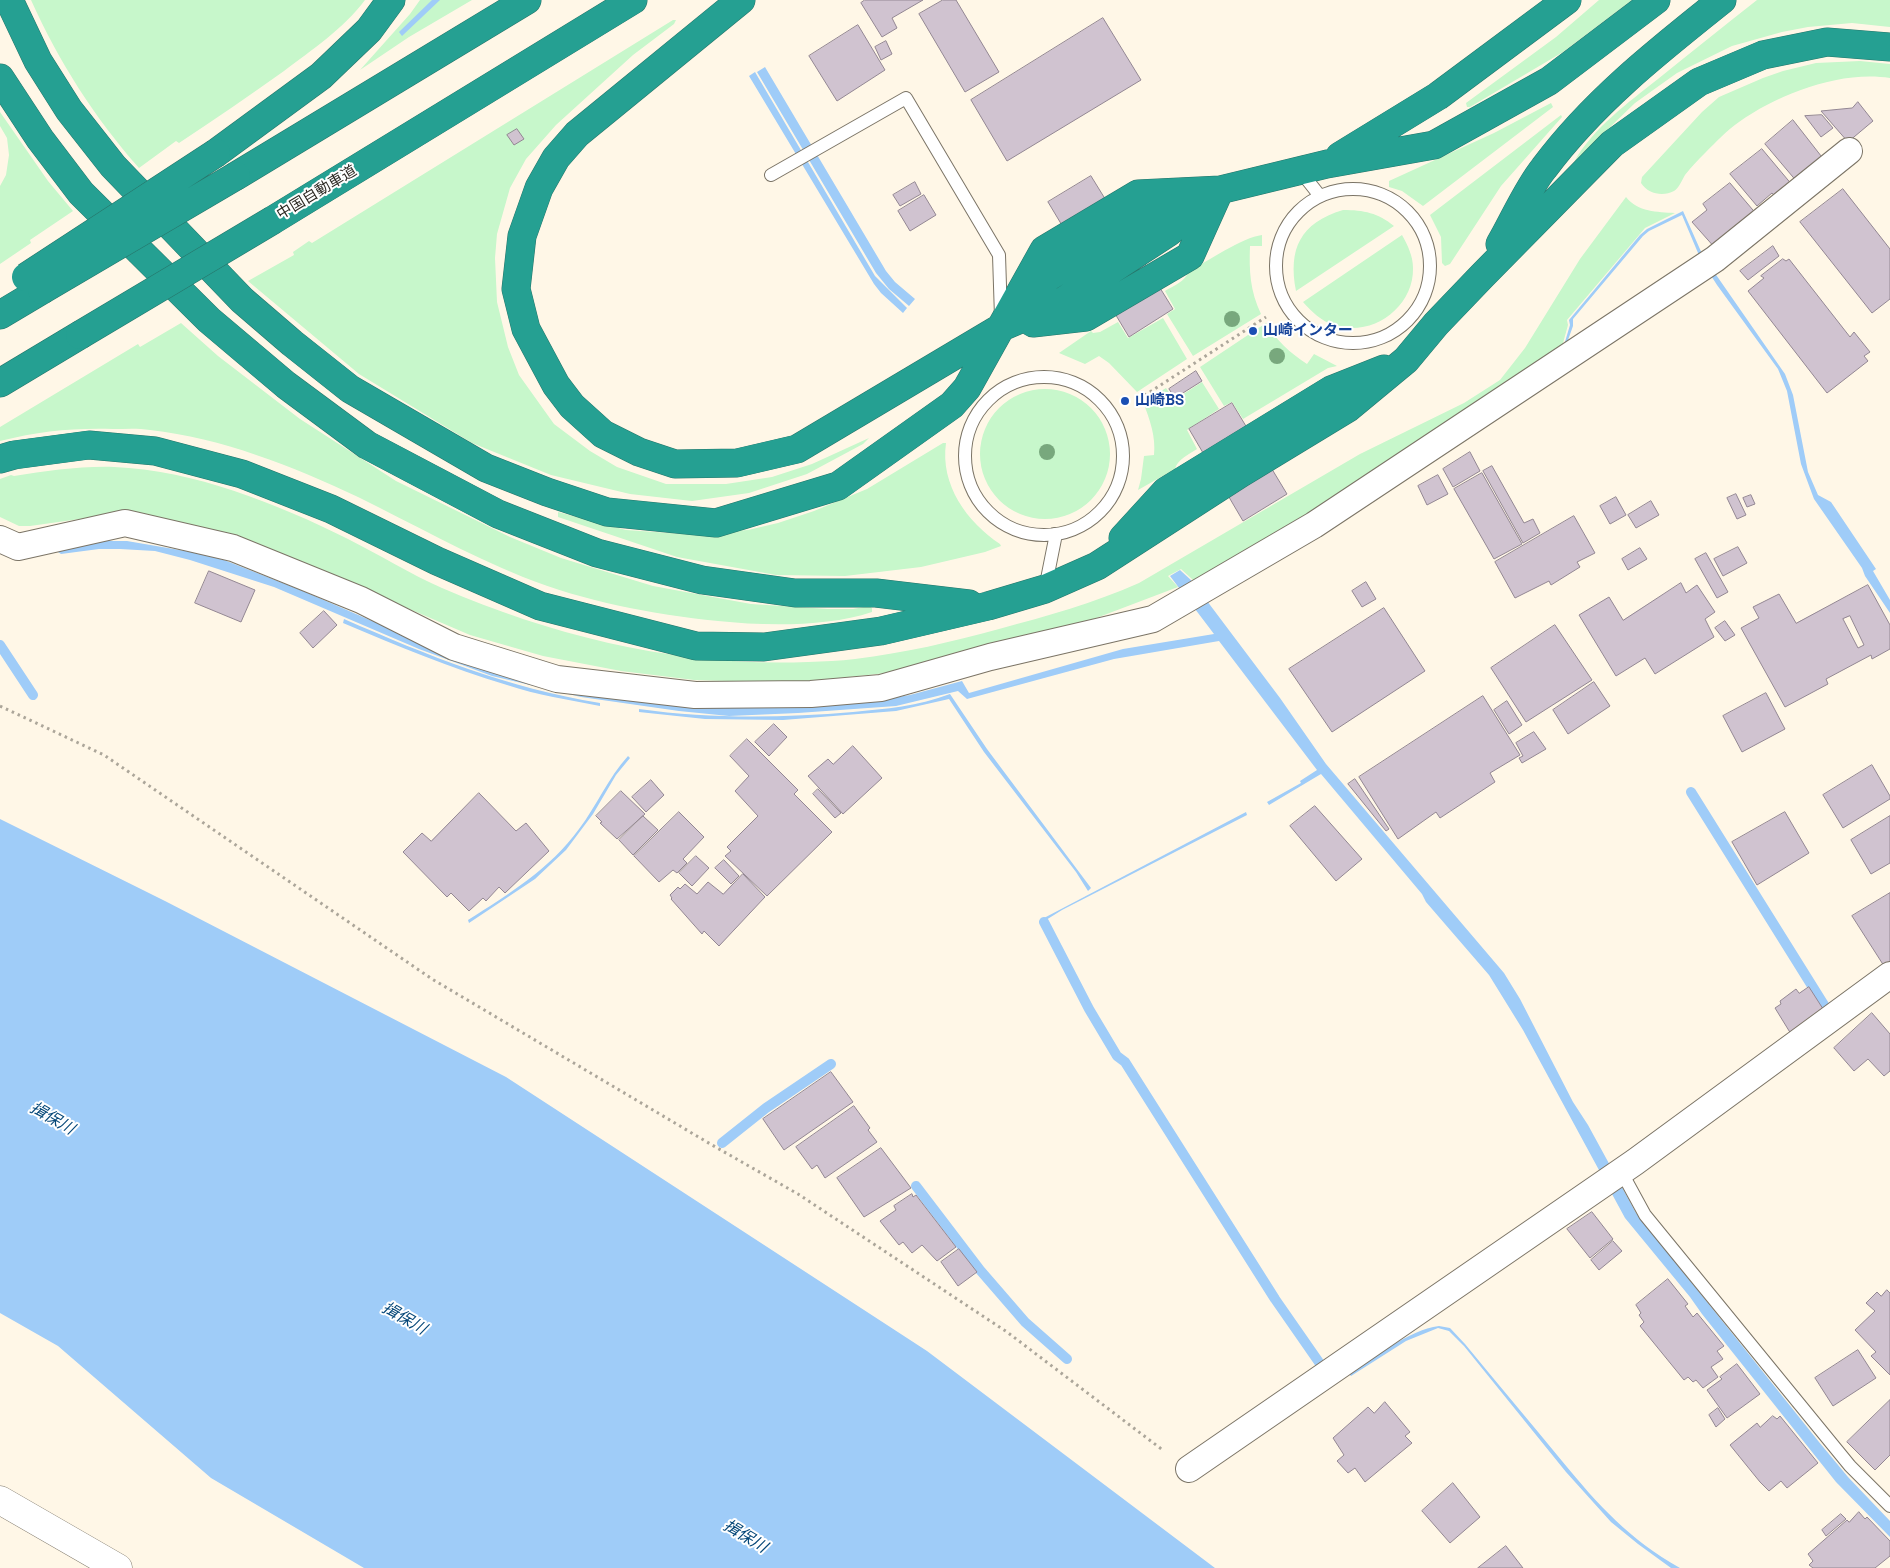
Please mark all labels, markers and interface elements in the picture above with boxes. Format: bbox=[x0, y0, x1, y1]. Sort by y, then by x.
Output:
street label: 中国自動車道 bbox=[274, 162, 360, 224]
place label: 山崎インター bbox=[1263, 322, 1353, 340]
marker: 山崎インター bbox=[1247, 325, 1259, 337]
place label: 山崎BS bbox=[1135, 392, 1184, 410]
marker: 山崎BS bbox=[1119, 395, 1131, 407]
water label: 揖保川 bbox=[26, 1099, 78, 1139]
water label: 揖保川 bbox=[378, 1299, 430, 1339]
water label: 揖保川 bbox=[719, 1516, 771, 1558]

